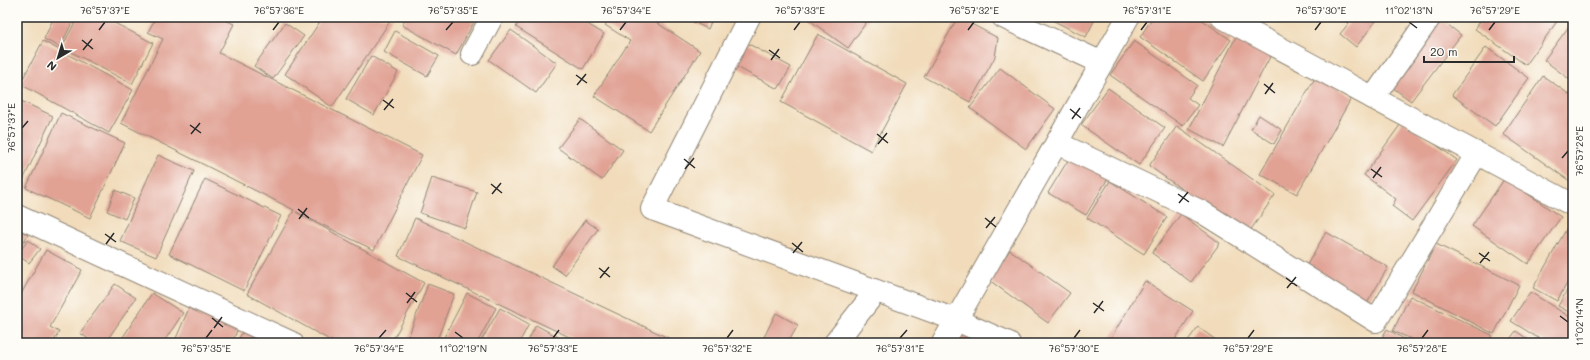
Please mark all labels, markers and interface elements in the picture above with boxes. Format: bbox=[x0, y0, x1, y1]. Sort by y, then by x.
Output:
text: 76°57'37"E bbox=[80, 3, 130, 17]
text: 76°57'36"E bbox=[254, 3, 304, 17]
text: 76°57'35"E bbox=[428, 3, 478, 17]
text: 76°57'34"E bbox=[601, 3, 651, 17]
text: 76°57'33"E bbox=[775, 3, 825, 17]
text: 76°57'32"E bbox=[949, 3, 999, 17]
text: 76°57'31"E bbox=[1123, 3, 1172, 17]
text: 76°57'30"E bbox=[1296, 3, 1346, 17]
text: 11°02'13"N bbox=[1385, 3, 1433, 17]
text: 76°57'29"E bbox=[1470, 3, 1520, 17]
north arrow bbox=[38, 38, 78, 78]
scale bar bbox=[1424, 38, 1514, 64]
text: 20 m bbox=[1430, 43, 1458, 59]
text: N bbox=[44, 58, 59, 75]
text: 76°57'37"E bbox=[4, 103, 18, 153]
text: 76°57'28"E bbox=[1572, 126, 1586, 176]
text: 11°02'14"N bbox=[1572, 298, 1586, 346]
text: 76°57'35"E bbox=[181, 341, 231, 355]
text: 76°57'34"E bbox=[354, 341, 404, 355]
text: 11°02'19"N bbox=[439, 341, 487, 355]
text: 76°57'33"E bbox=[528, 341, 578, 355]
text: 76°57'32"E bbox=[702, 341, 752, 355]
text: 76°57'31"E bbox=[876, 341, 925, 355]
text: 76°57'30"E bbox=[1049, 341, 1099, 355]
text: 76°57'29"E bbox=[1223, 341, 1273, 355]
text: 76°57'28"E bbox=[1397, 341, 1447, 355]

